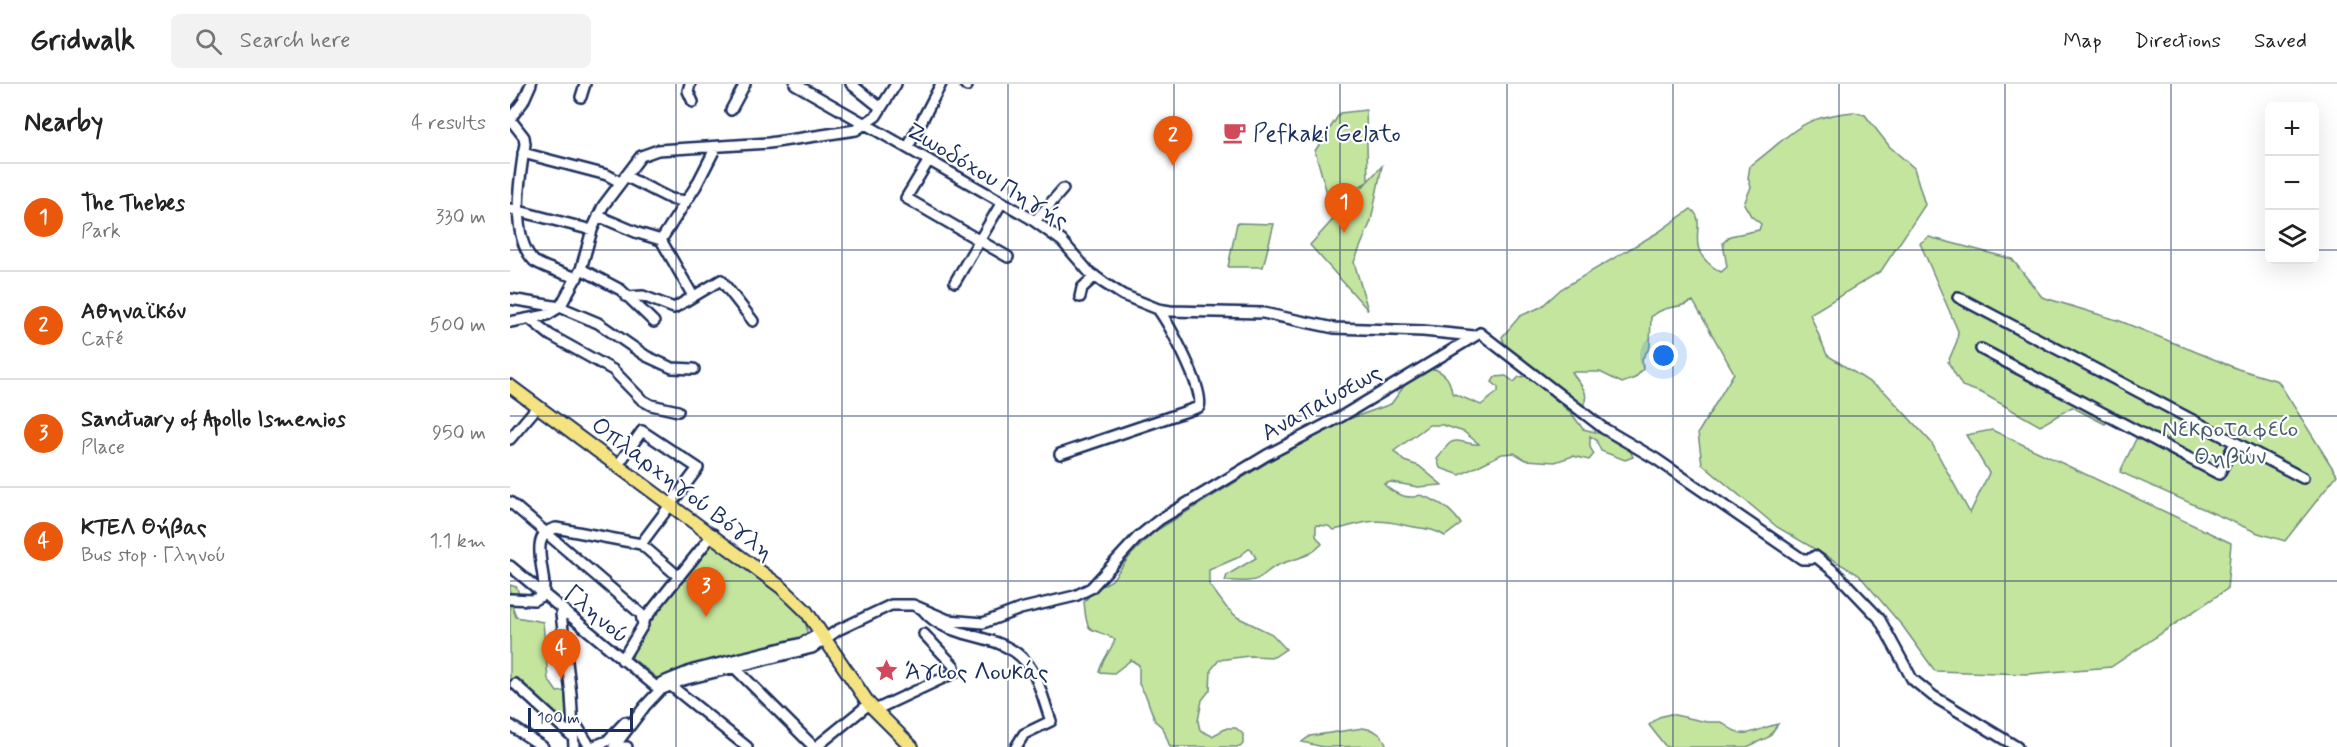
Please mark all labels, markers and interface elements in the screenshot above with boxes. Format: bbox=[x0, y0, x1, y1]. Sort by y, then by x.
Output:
search box bbox=[171, 14, 591, 68]
text: Gridwalk bbox=[30, 23, 135, 60]
icon: search bbox=[192, 25, 225, 58]
text: Search here bbox=[240, 27, 351, 55]
text: Map bbox=[2063, 27, 2102, 55]
text: Directions bbox=[2135, 27, 2221, 55]
text: Saved bbox=[2254, 27, 2307, 55]
map controls bbox=[2265, 102, 2319, 264]
button: + bbox=[2265, 102, 2319, 156]
text: Nearby bbox=[24, 106, 103, 140]
text: 4 results bbox=[411, 110, 486, 137]
street label: Ζωοδόχου Πηγής bbox=[900, 116, 1074, 237]
pin: 2 bbox=[1154, 116, 1192, 166]
place label: Pefkaki Gelato bbox=[1253, 119, 1401, 150]
cafe icon: Pefkaki Gelato bbox=[1222, 120, 1248, 146]
button: − bbox=[2265, 156, 2319, 210]
pin: 1 bbox=[1324, 184, 1364, 233]
text: The Thebes bbox=[81, 190, 185, 218]
text: 1 bbox=[39, 204, 48, 231]
text: 330 m bbox=[435, 204, 486, 231]
button: layers bbox=[2265, 210, 2319, 264]
text: Park bbox=[81, 218, 121, 245]
text: Αθηναϊκόν bbox=[81, 298, 186, 326]
text: 2 bbox=[39, 312, 48, 339]
text: 500 m bbox=[429, 312, 486, 339]
text: Café bbox=[81, 326, 123, 353]
your location bbox=[1649, 341, 1678, 370]
street label: Αναπαύσεως bbox=[1256, 358, 1387, 449]
text: Sanctuary of Apollo Ismenios bbox=[81, 406, 346, 434]
street label: Οπλαρχηγού Βόγλη bbox=[584, 410, 780, 568]
park label: Νεκροταφείο Θηβών bbox=[2162, 414, 2298, 473]
text: 3 bbox=[39, 420, 48, 447]
text: 950 m bbox=[432, 420, 486, 447]
text: Place bbox=[81, 434, 125, 461]
text: ΚΤΕΛ Θήβας bbox=[81, 514, 207, 542]
text: 4 bbox=[38, 528, 49, 555]
text: 1.1 km bbox=[429, 528, 486, 555]
text: Bus stop · Γληνού bbox=[81, 542, 226, 569]
pin: 3 bbox=[686, 568, 726, 617]
street label: Γληνού bbox=[557, 579, 635, 651]
pin: 4 bbox=[542, 630, 580, 679]
place label: Άγιος Λουκάς bbox=[905, 657, 1049, 688]
place icon: Άγιος Λουκάς bbox=[874, 658, 900, 684]
scale bar bbox=[528, 705, 633, 732]
text: 100 m bbox=[537, 708, 580, 729]

